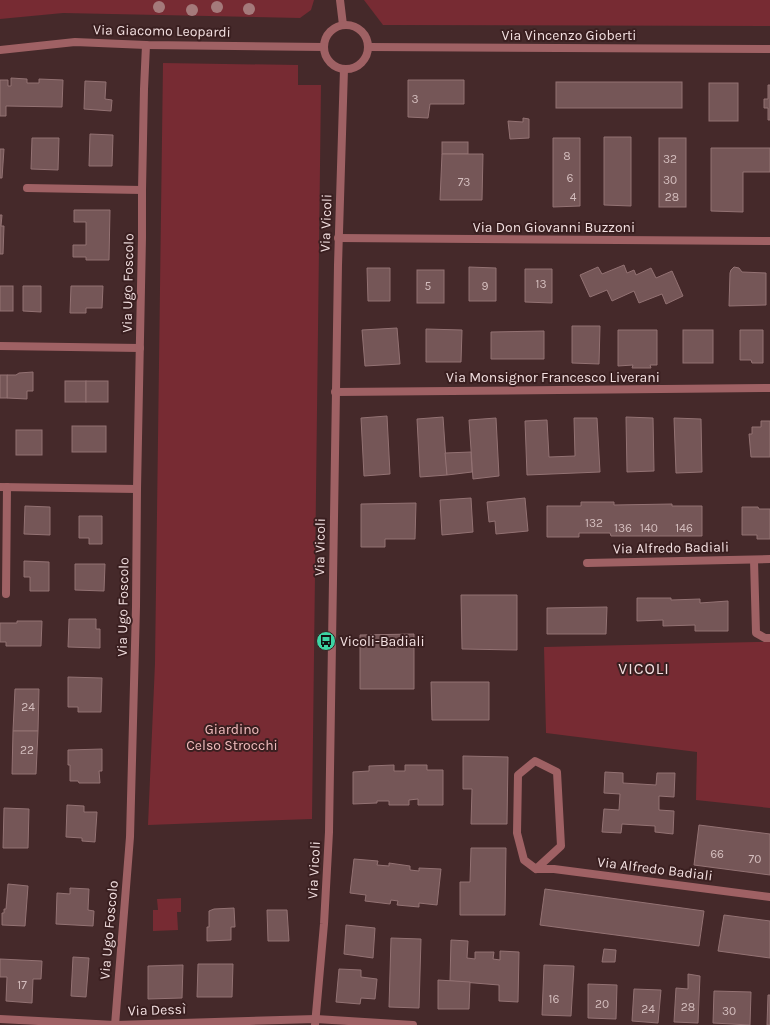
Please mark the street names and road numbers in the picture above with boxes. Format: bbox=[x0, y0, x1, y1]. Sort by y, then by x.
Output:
street label: Via Giacomo Leopardi bbox=[93, 21, 231, 41]
street label: Via Vincenzo Gioberti bbox=[502, 27, 636, 44]
street label: Via Vicoli bbox=[316, 194, 336, 252]
street label: Via Don Giovanni Buzzoni bbox=[473, 219, 635, 236]
street label: Via Ugo Foscolo bbox=[119, 233, 137, 333]
street label: Via Monsignor Francesco Liverani bbox=[446, 369, 660, 386]
street label: Via Vicoli bbox=[311, 518, 329, 576]
street label: Via Alfredo Badiali bbox=[613, 538, 729, 558]
street label: Via Ugo Foscolo bbox=[114, 557, 132, 657]
street label: Via Vicoli bbox=[304, 841, 324, 899]
street label: Via Alfredo Badiali bbox=[596, 853, 714, 885]
street label: Via Ugo Foscolo bbox=[96, 880, 122, 980]
street label: Via Dessì bbox=[128, 1000, 186, 1020]

